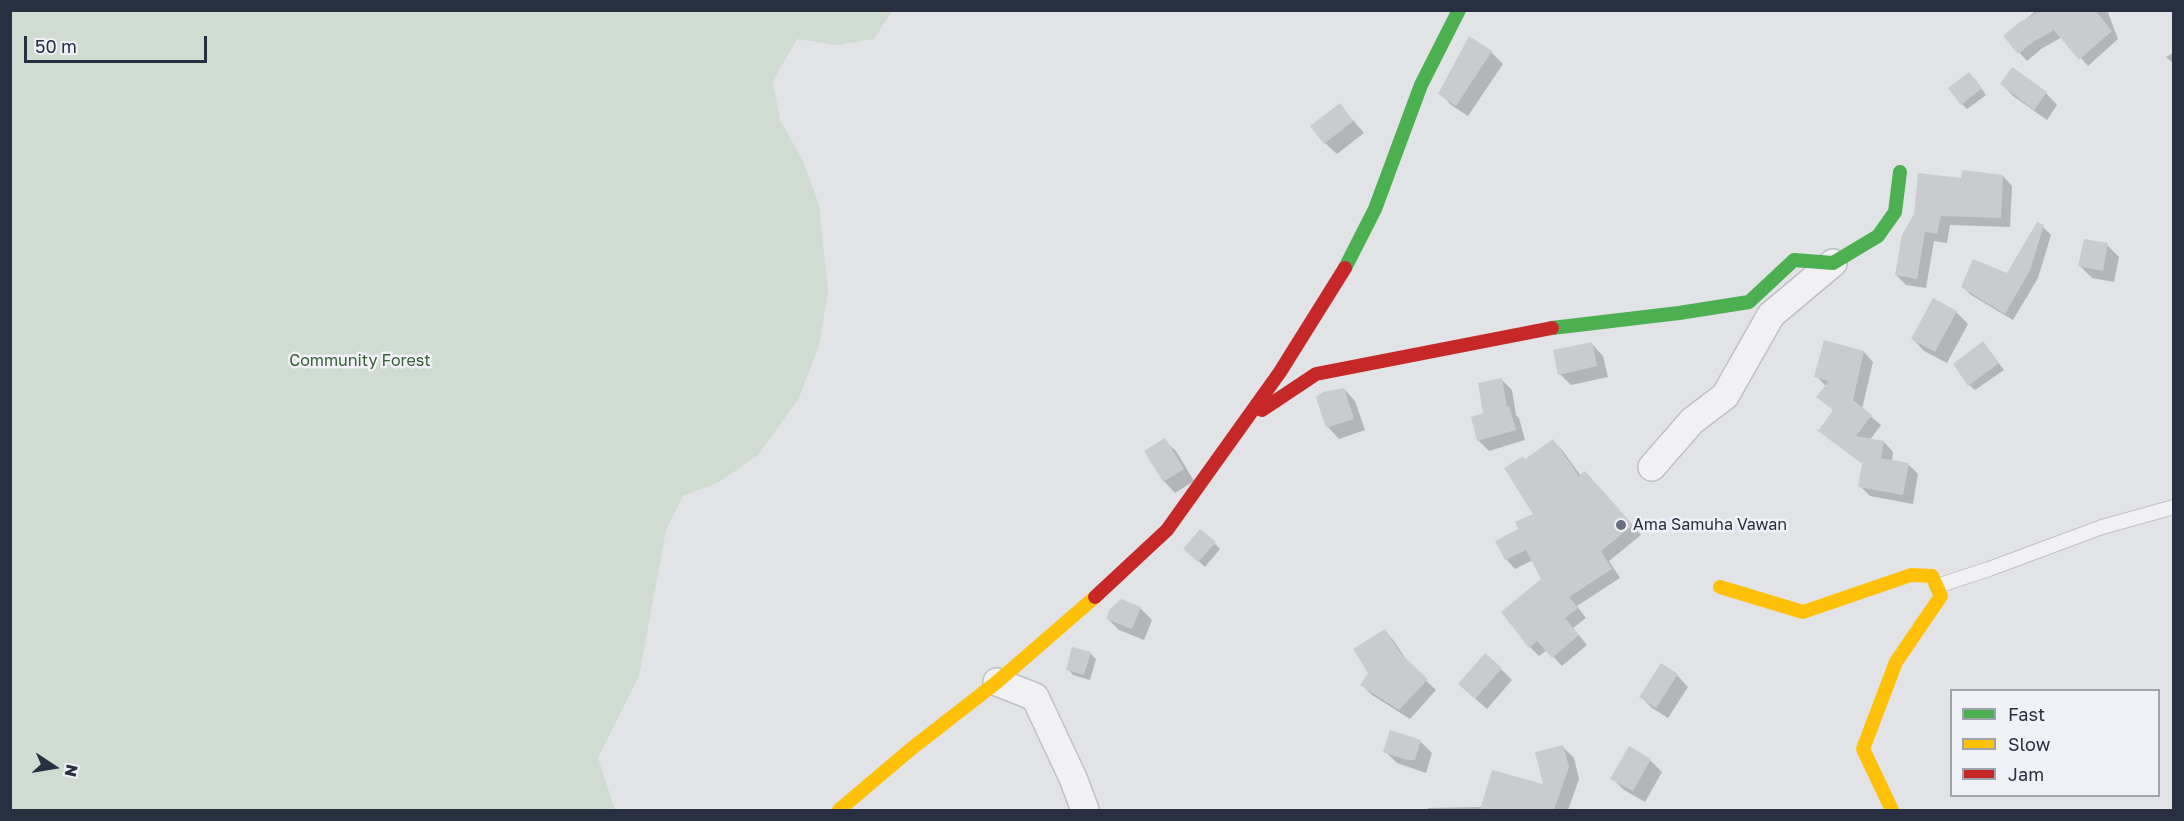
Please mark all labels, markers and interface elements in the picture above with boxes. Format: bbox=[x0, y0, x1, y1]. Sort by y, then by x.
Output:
scale bar bbox=[27, 24, 210, 62]
text: 50 m bbox=[35, 35, 77, 57]
park label: Community Forest bbox=[289, 351, 431, 371]
place label: Ama Samuha Vawan bbox=[1633, 515, 1787, 535]
marker: Ama Samuha Vawan bbox=[1614, 518, 1628, 532]
legend bbox=[1950, 689, 2160, 797]
text: Fast bbox=[2008, 703, 2045, 725]
text: Slow bbox=[2008, 733, 2050, 755]
north arrow bbox=[24, 737, 84, 797]
text: N bbox=[61, 763, 83, 779]
text: Jam bbox=[2008, 763, 2044, 785]

